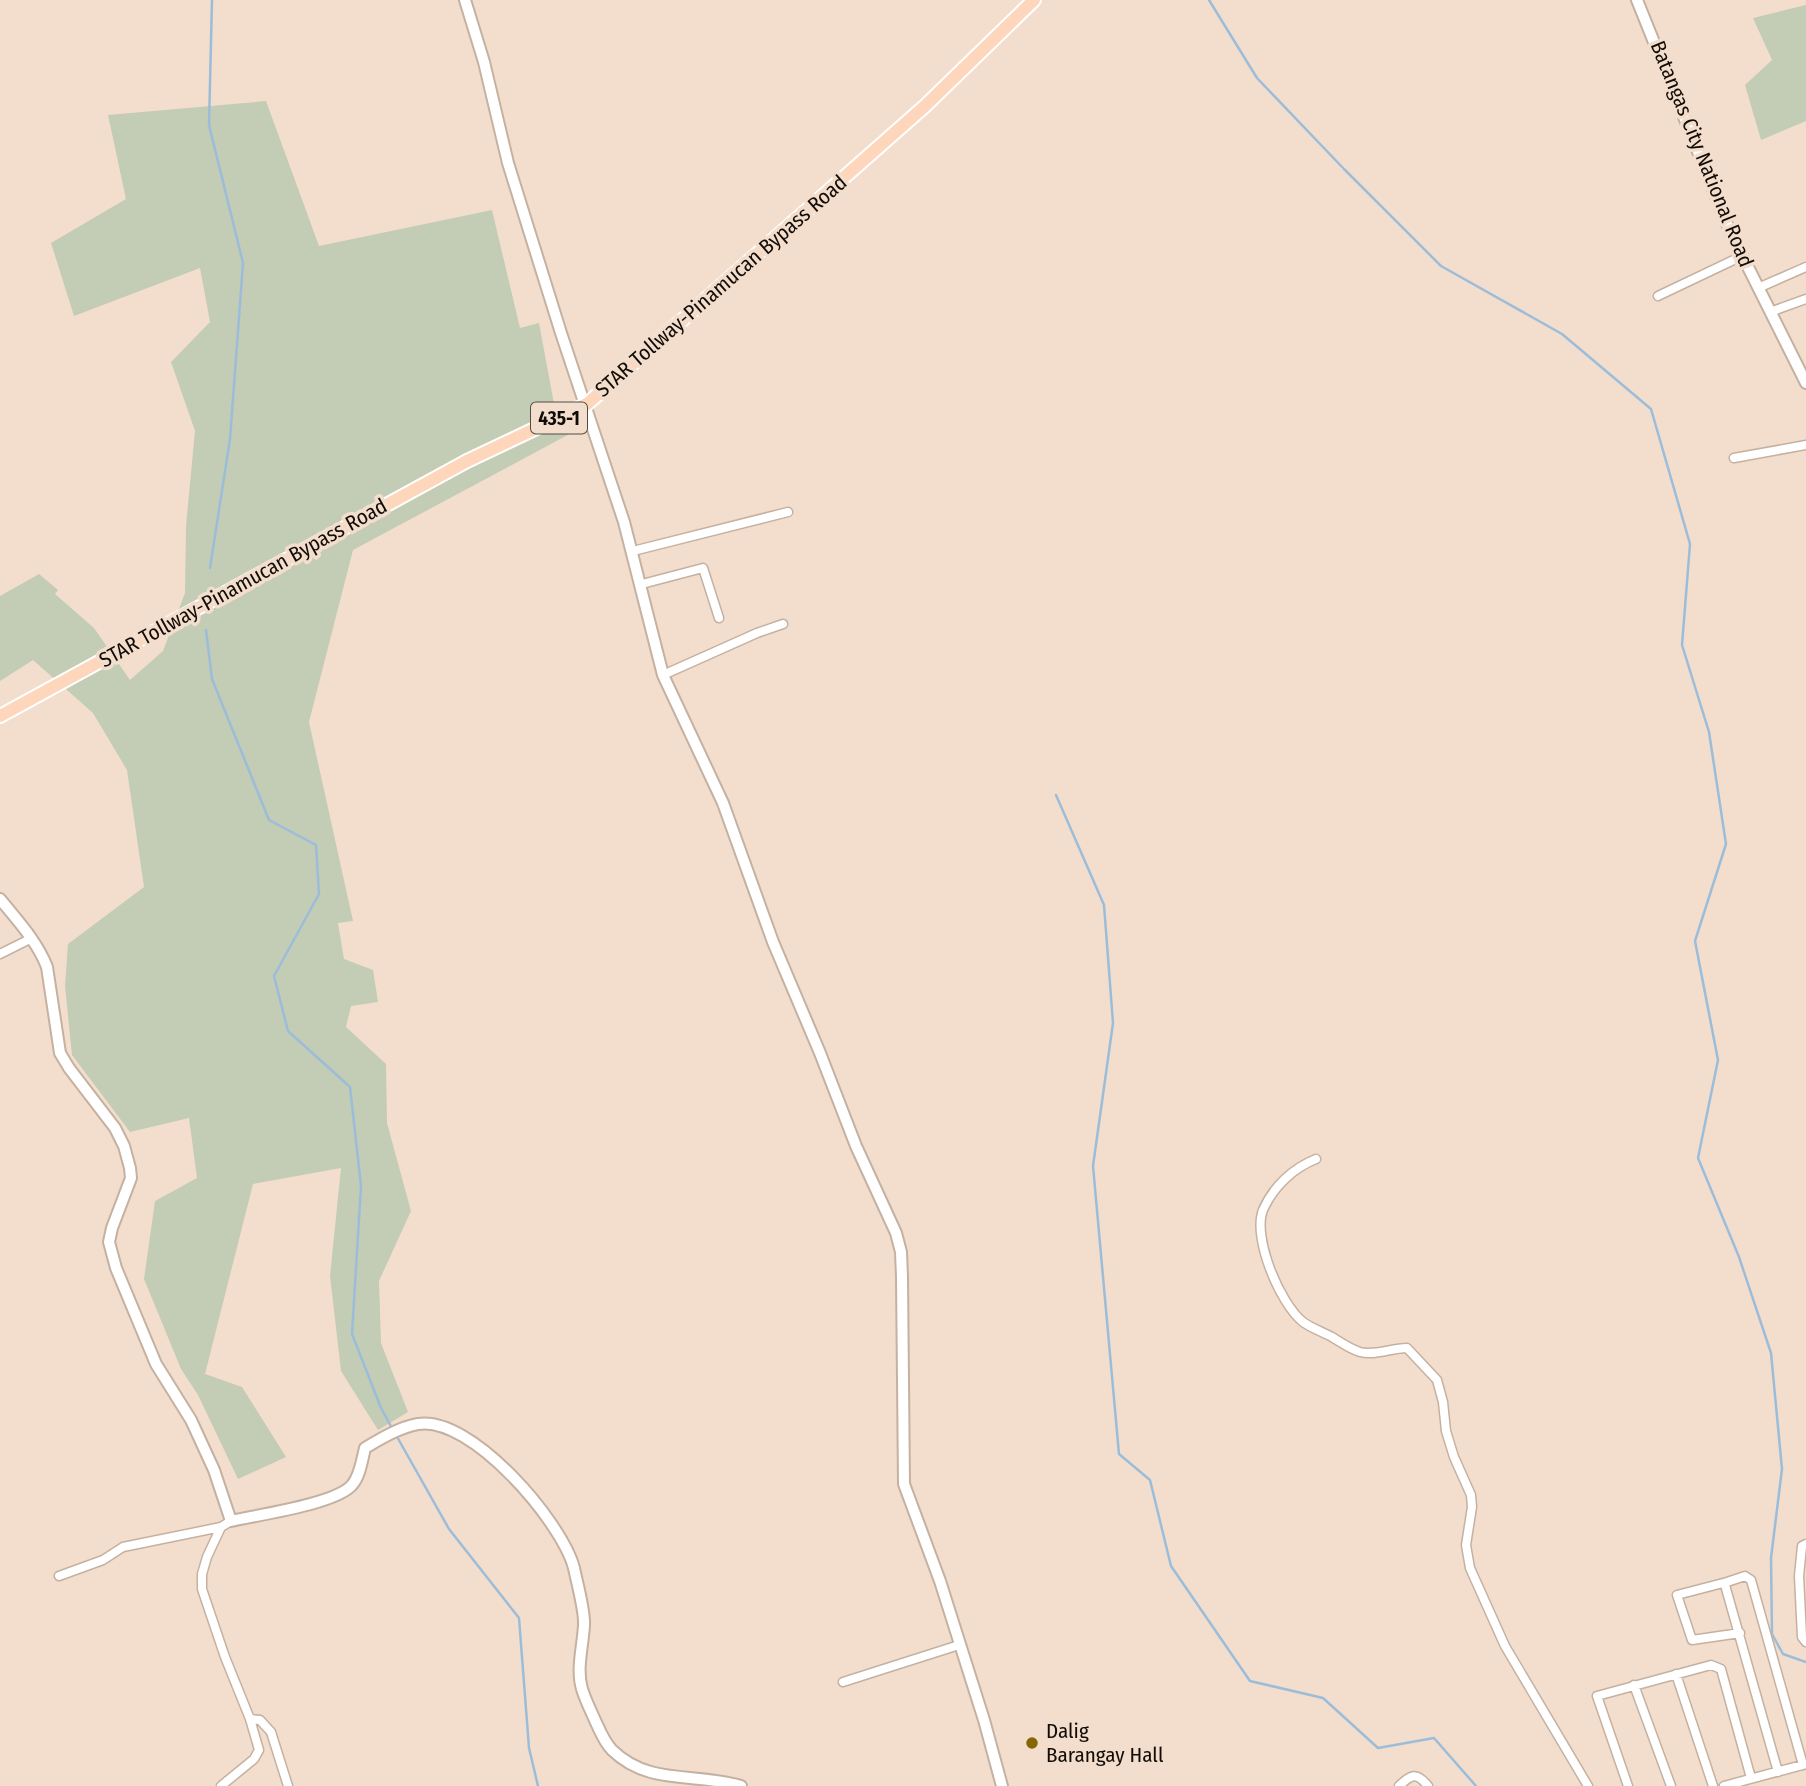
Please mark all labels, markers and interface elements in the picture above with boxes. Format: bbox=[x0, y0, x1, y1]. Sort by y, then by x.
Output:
street label: Batangas City National Road bbox=[1645, 37, 1759, 271]
street label: STAR Tollway-Pinamucan Bypass Road bbox=[590, 170, 852, 402]
road number: 435-1 bbox=[531, 402, 587, 434]
street label: STAR Tollway-Pinamucan Bypass Road bbox=[95, 493, 391, 673]
place label: Dalig Barangay Hall bbox=[1046, 1718, 1164, 1768]
marker: Dalig Barangay Hall bbox=[1024, 1735, 1040, 1751]

